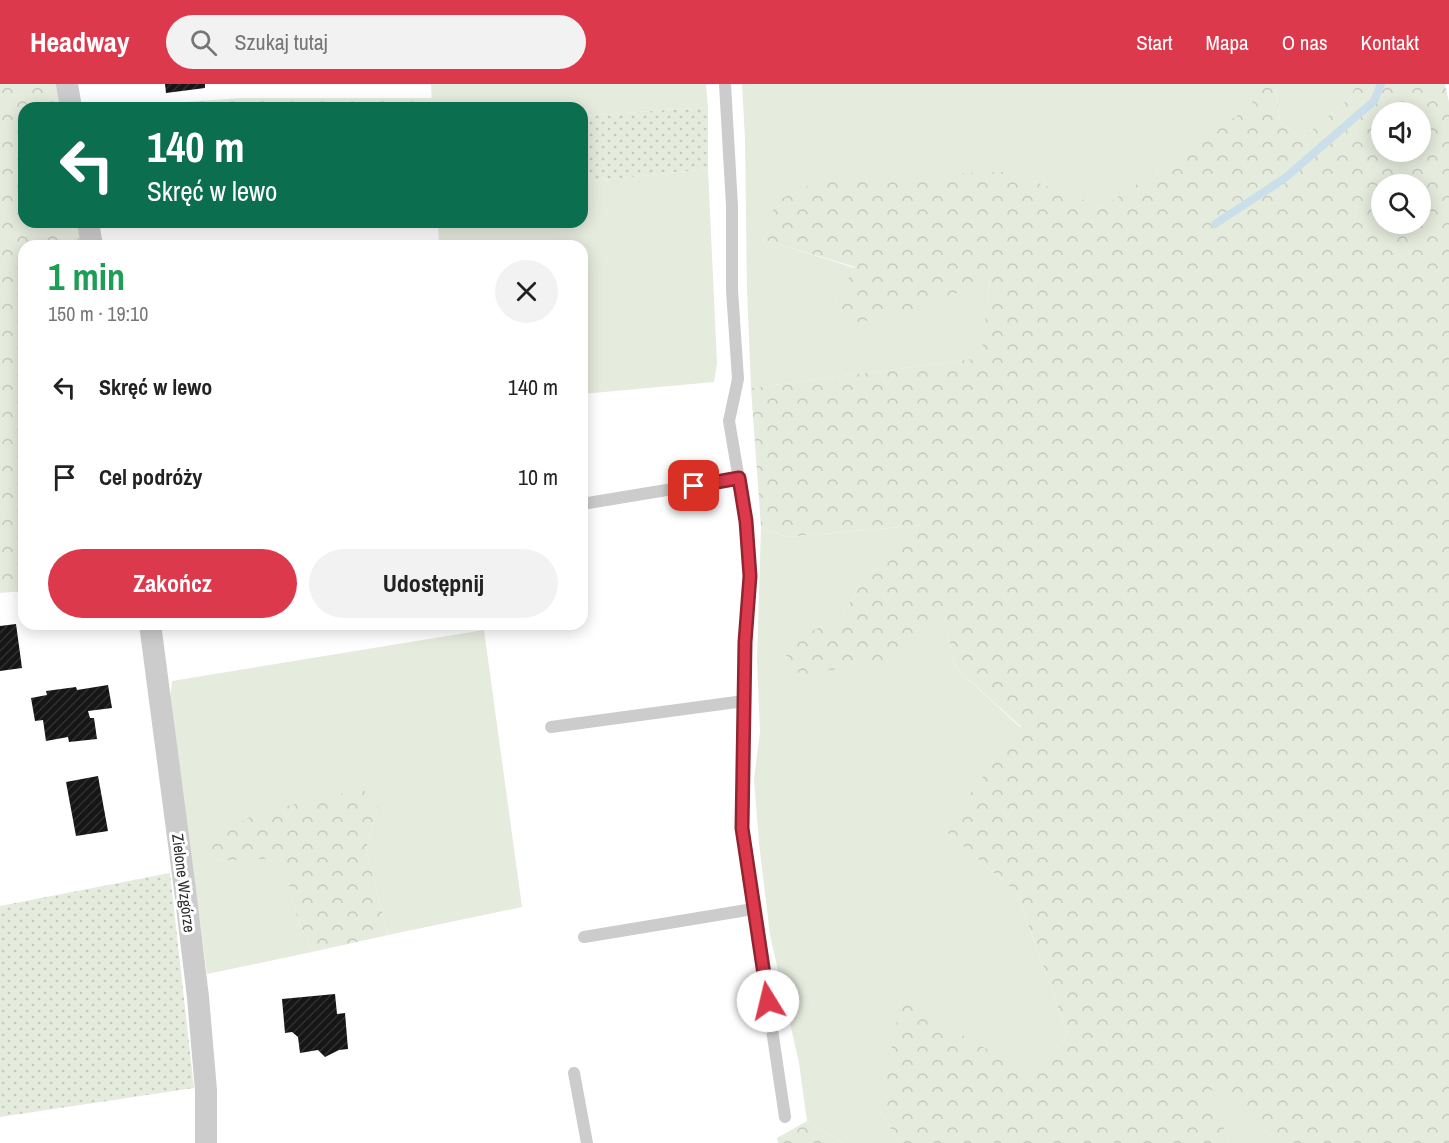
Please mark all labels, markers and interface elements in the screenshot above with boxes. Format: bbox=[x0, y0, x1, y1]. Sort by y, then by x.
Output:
search box bbox=[166, 15, 586, 69]
text: Headway bbox=[30, 23, 130, 61]
icon: search bbox=[187, 26, 220, 59]
text: Szukaj tutaj bbox=[235, 27, 328, 57]
text: Start bbox=[1136, 28, 1173, 57]
text: Mapa bbox=[1206, 28, 1249, 57]
text: O nas bbox=[1282, 28, 1328, 57]
text: Kontakt bbox=[1361, 28, 1419, 57]
map controls bbox=[1371, 102, 1431, 234]
button: sound bbox=[1371, 102, 1431, 162]
text: 140 m bbox=[147, 119, 245, 175]
icon: left bbox=[48, 126, 126, 204]
text: Skręć w lewo bbox=[147, 173, 277, 209]
button: search bbox=[1371, 174, 1431, 234]
text: 1 min bbox=[48, 253, 125, 301]
button: close bbox=[495, 260, 558, 323]
text: 150 m · 19:10 bbox=[48, 300, 148, 327]
icon: left bbox=[48, 371, 81, 404]
text: Skręć w lewo bbox=[99, 372, 212, 402]
text: 140 m bbox=[508, 372, 558, 402]
pin bbox=[668, 460, 719, 511]
icon: arrive bbox=[48, 461, 81, 494]
text: Cel podróży bbox=[99, 462, 202, 492]
text: 10 m bbox=[518, 462, 558, 492]
icon: arrive bbox=[677, 469, 710, 502]
button: Zakończ bbox=[48, 549, 297, 618]
button: Udostępnij bbox=[309, 549, 558, 618]
street label: Zielone Wzgórze bbox=[167, 832, 201, 934]
position arrow bbox=[736, 969, 800, 1033]

